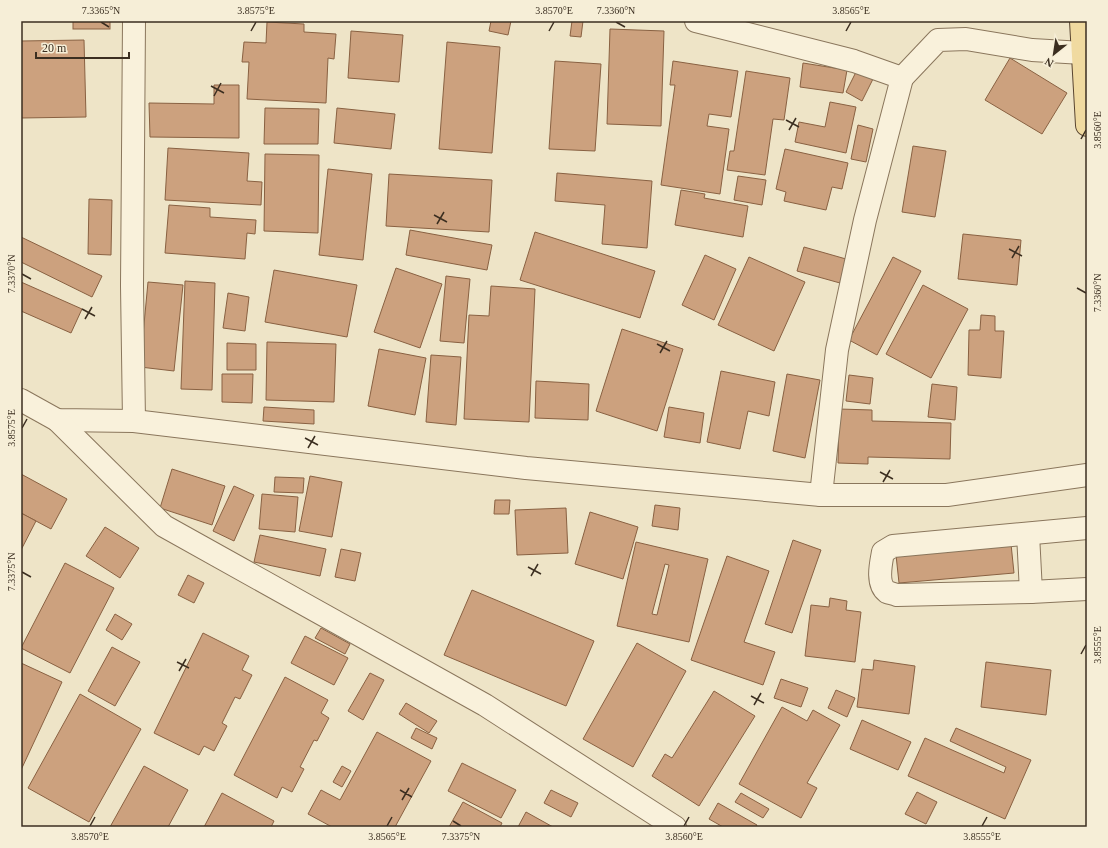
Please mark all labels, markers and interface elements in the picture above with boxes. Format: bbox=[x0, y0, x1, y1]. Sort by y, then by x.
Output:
text: 7.3365°N bbox=[82, 5, 120, 16]
text: 3.8575°E bbox=[237, 5, 275, 16]
text: 3.8570°E bbox=[535, 5, 573, 16]
text: 7.3360°N bbox=[597, 5, 635, 16]
text: 3.8565°E bbox=[832, 5, 870, 16]
scale bar bbox=[36, 34, 129, 60]
north arrow bbox=[1034, 34, 1074, 74]
text: 20 m bbox=[42, 41, 67, 55]
text: N bbox=[1043, 55, 1055, 70]
text: 3.8560°E bbox=[1092, 111, 1103, 149]
text: 7.3370°N bbox=[6, 255, 17, 293]
text: 7.3360°N bbox=[1092, 274, 1103, 312]
text: 3.8575°E bbox=[6, 409, 17, 447]
text: 7.3375°N bbox=[6, 553, 17, 591]
text: 3.8555°E bbox=[1092, 626, 1103, 664]
text: 3.8570°E bbox=[71, 831, 109, 842]
text: 3.8565°E bbox=[368, 831, 406, 842]
text: 7.3375°N bbox=[442, 831, 480, 842]
text: 3.8560°E bbox=[665, 831, 703, 842]
text: 3.8555°E bbox=[963, 831, 1001, 842]

